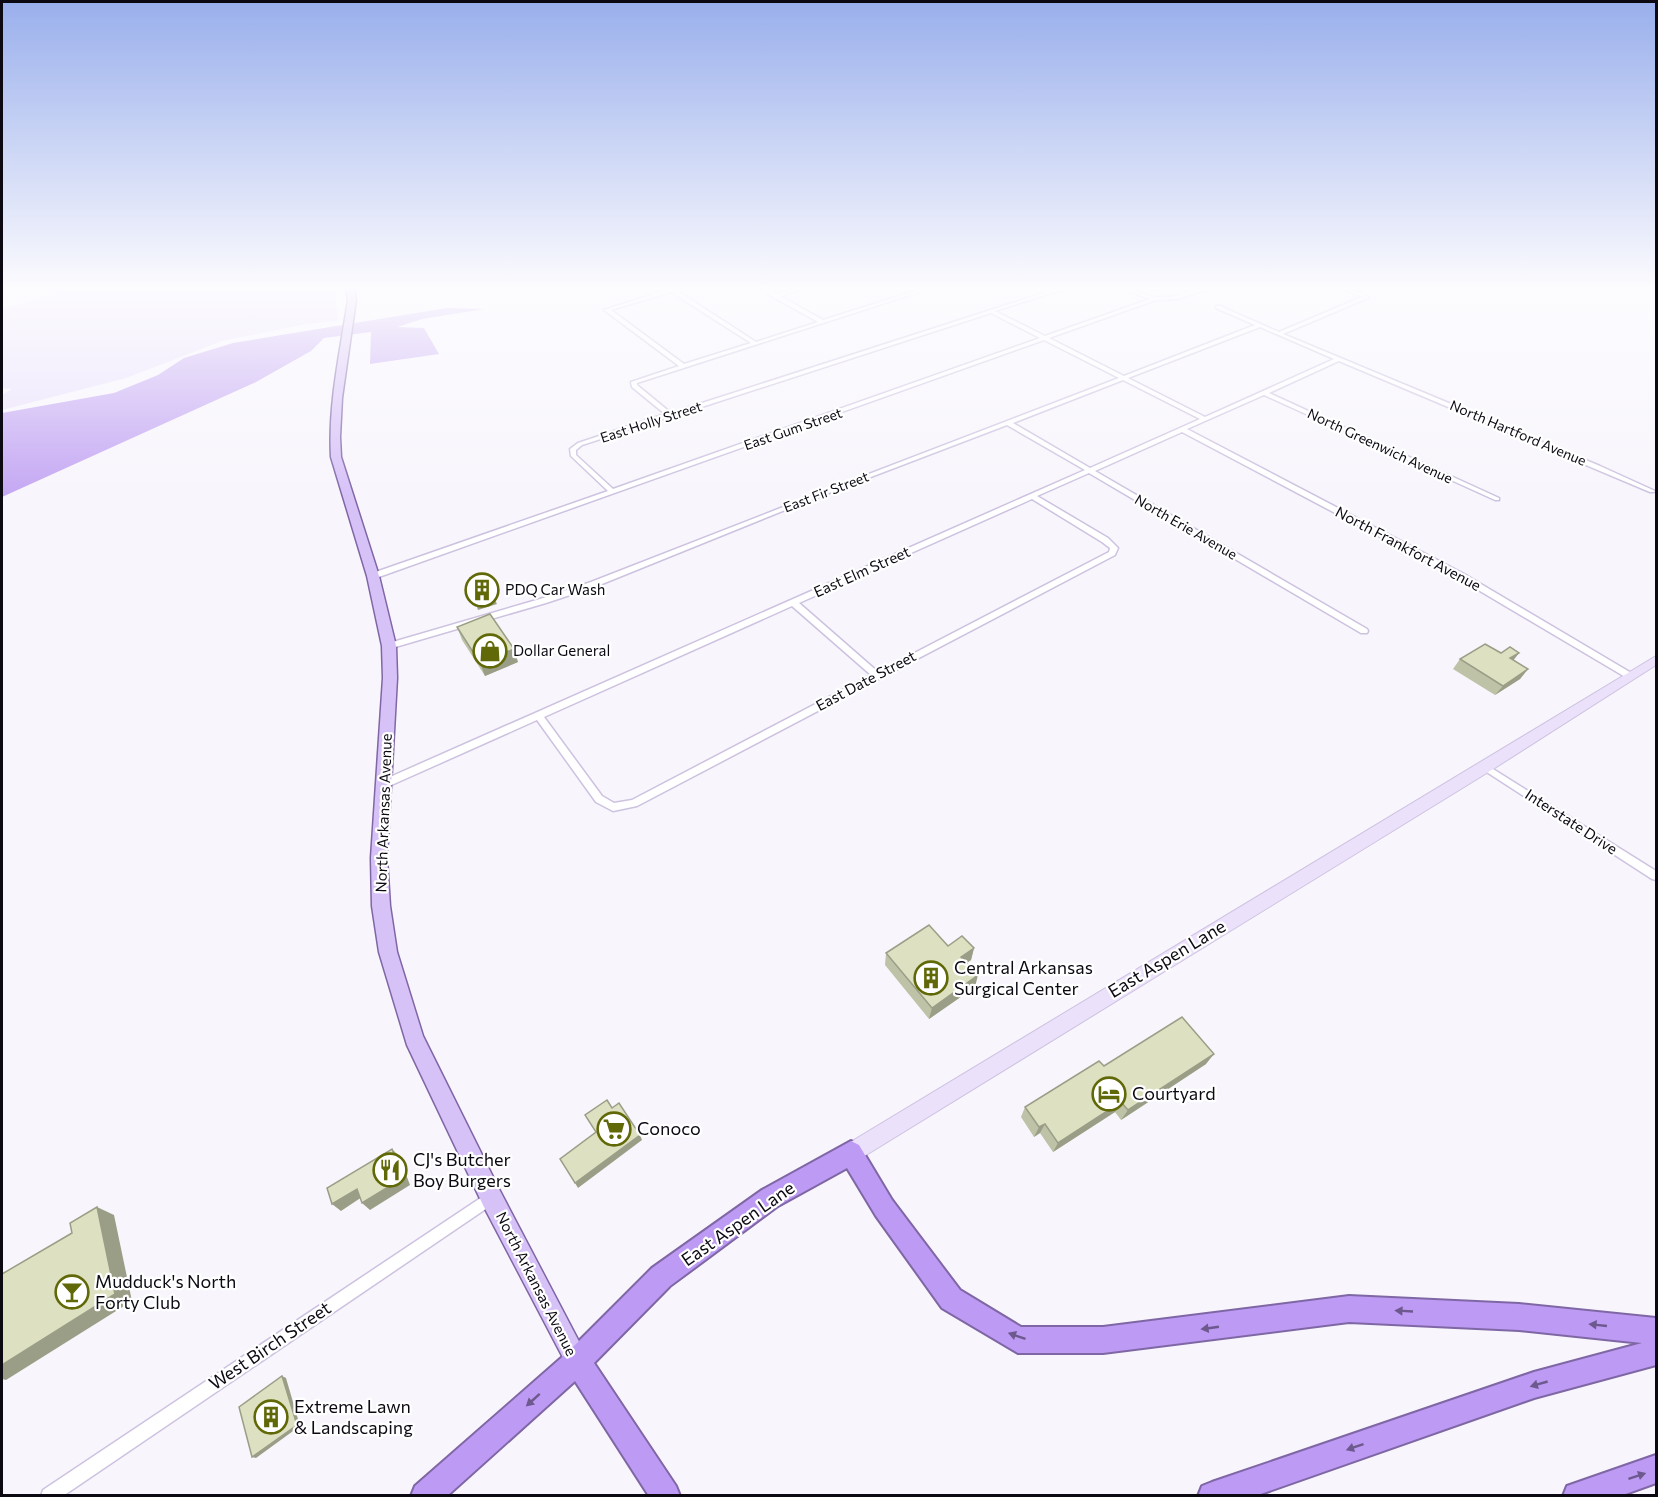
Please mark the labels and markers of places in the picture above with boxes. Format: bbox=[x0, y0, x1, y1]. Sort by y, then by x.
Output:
building icon: PDQ Car Wash bbox=[464, 572, 500, 608]
place label: PDQ Car Wash bbox=[505, 580, 605, 598]
shop icon: Dollar General bbox=[472, 633, 508, 669]
place label: Dollar General bbox=[513, 641, 610, 659]
place label: Central Arkansas Surgical Center bbox=[954, 956, 1093, 999]
building icon: Central Arkansas Surgical Center bbox=[913, 960, 949, 996]
hotel icon: Courtyard bbox=[1091, 1076, 1127, 1112]
place label: Courtyard bbox=[1132, 1082, 1216, 1104]
supermarket icon: Conoco bbox=[596, 1111, 632, 1147]
place label: Conoco bbox=[637, 1117, 701, 1139]
place label: CJ's Butcher Boy Burgers bbox=[413, 1148, 511, 1191]
restaurant icon: CJ's Butcher Boy Burgers bbox=[372, 1152, 408, 1188]
place label: Mudduck's North Forty Club bbox=[95, 1270, 236, 1313]
bar icon: Mudduck's North Forty Club bbox=[54, 1274, 90, 1310]
place label: Extreme Lawn & Landscaping bbox=[294, 1395, 413, 1438]
building icon: Extreme Lawn & Landscaping bbox=[253, 1399, 289, 1435]

